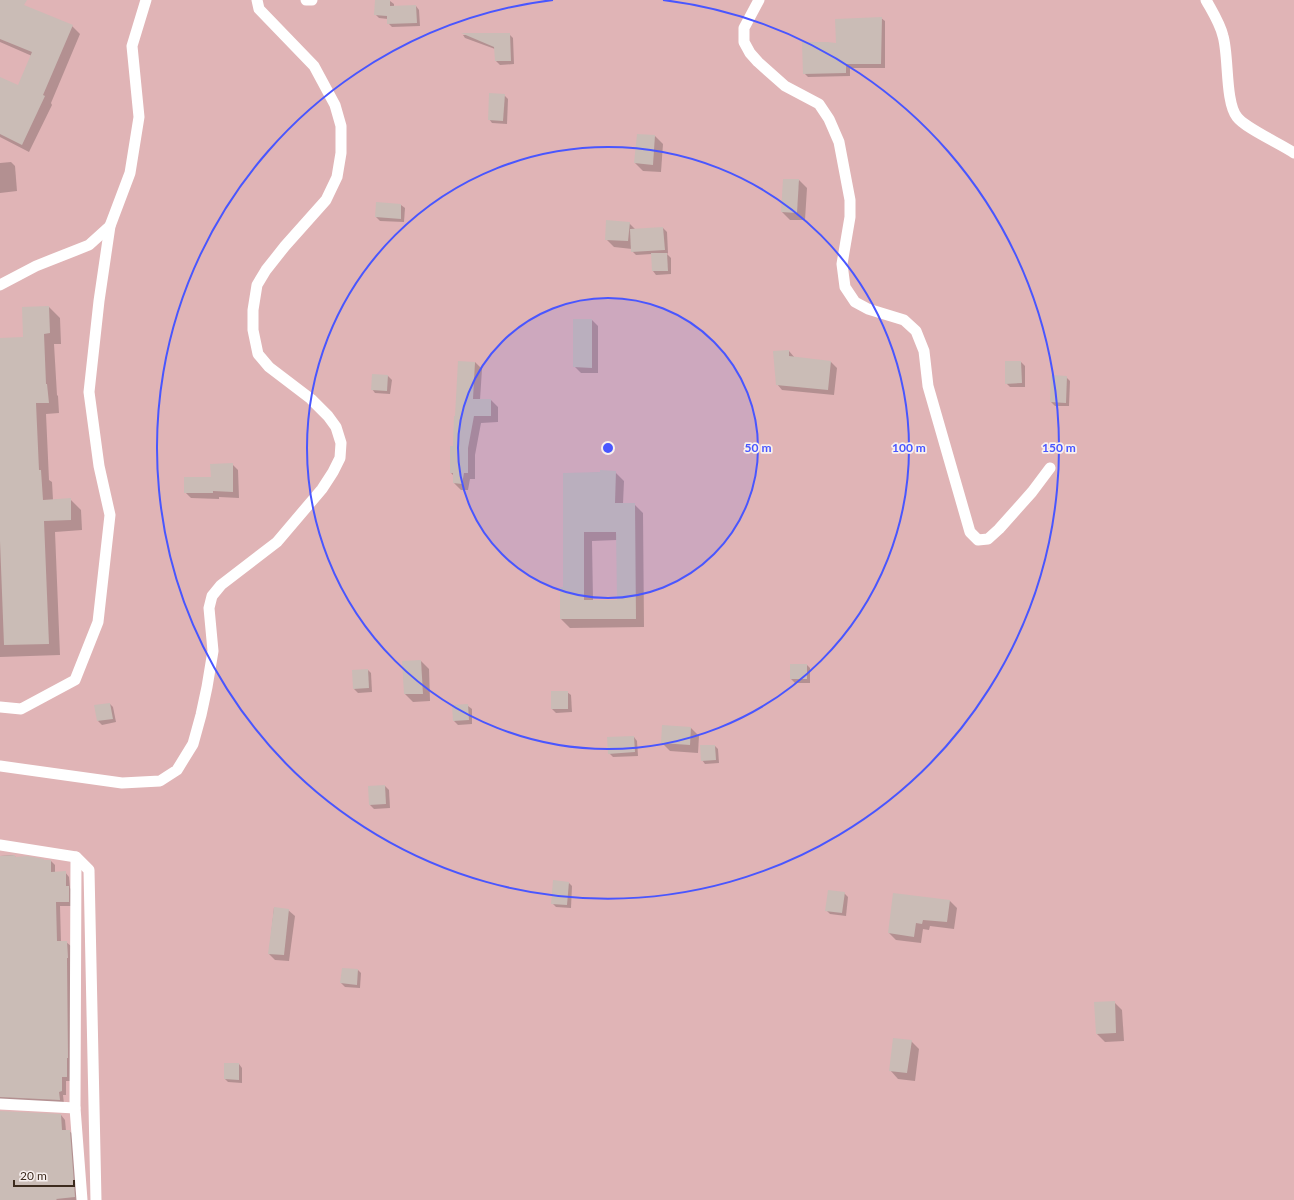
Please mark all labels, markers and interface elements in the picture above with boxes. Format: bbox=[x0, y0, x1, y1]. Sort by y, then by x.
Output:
text: 50 m bbox=[745, 440, 771, 455]
text: 100 m bbox=[892, 440, 926, 455]
text: 150 m bbox=[1042, 440, 1076, 455]
centre of rings bbox=[601, 441, 615, 455]
scale bar bbox=[14, 1162, 74, 1188]
text: 20 m bbox=[20, 1168, 47, 1183]

